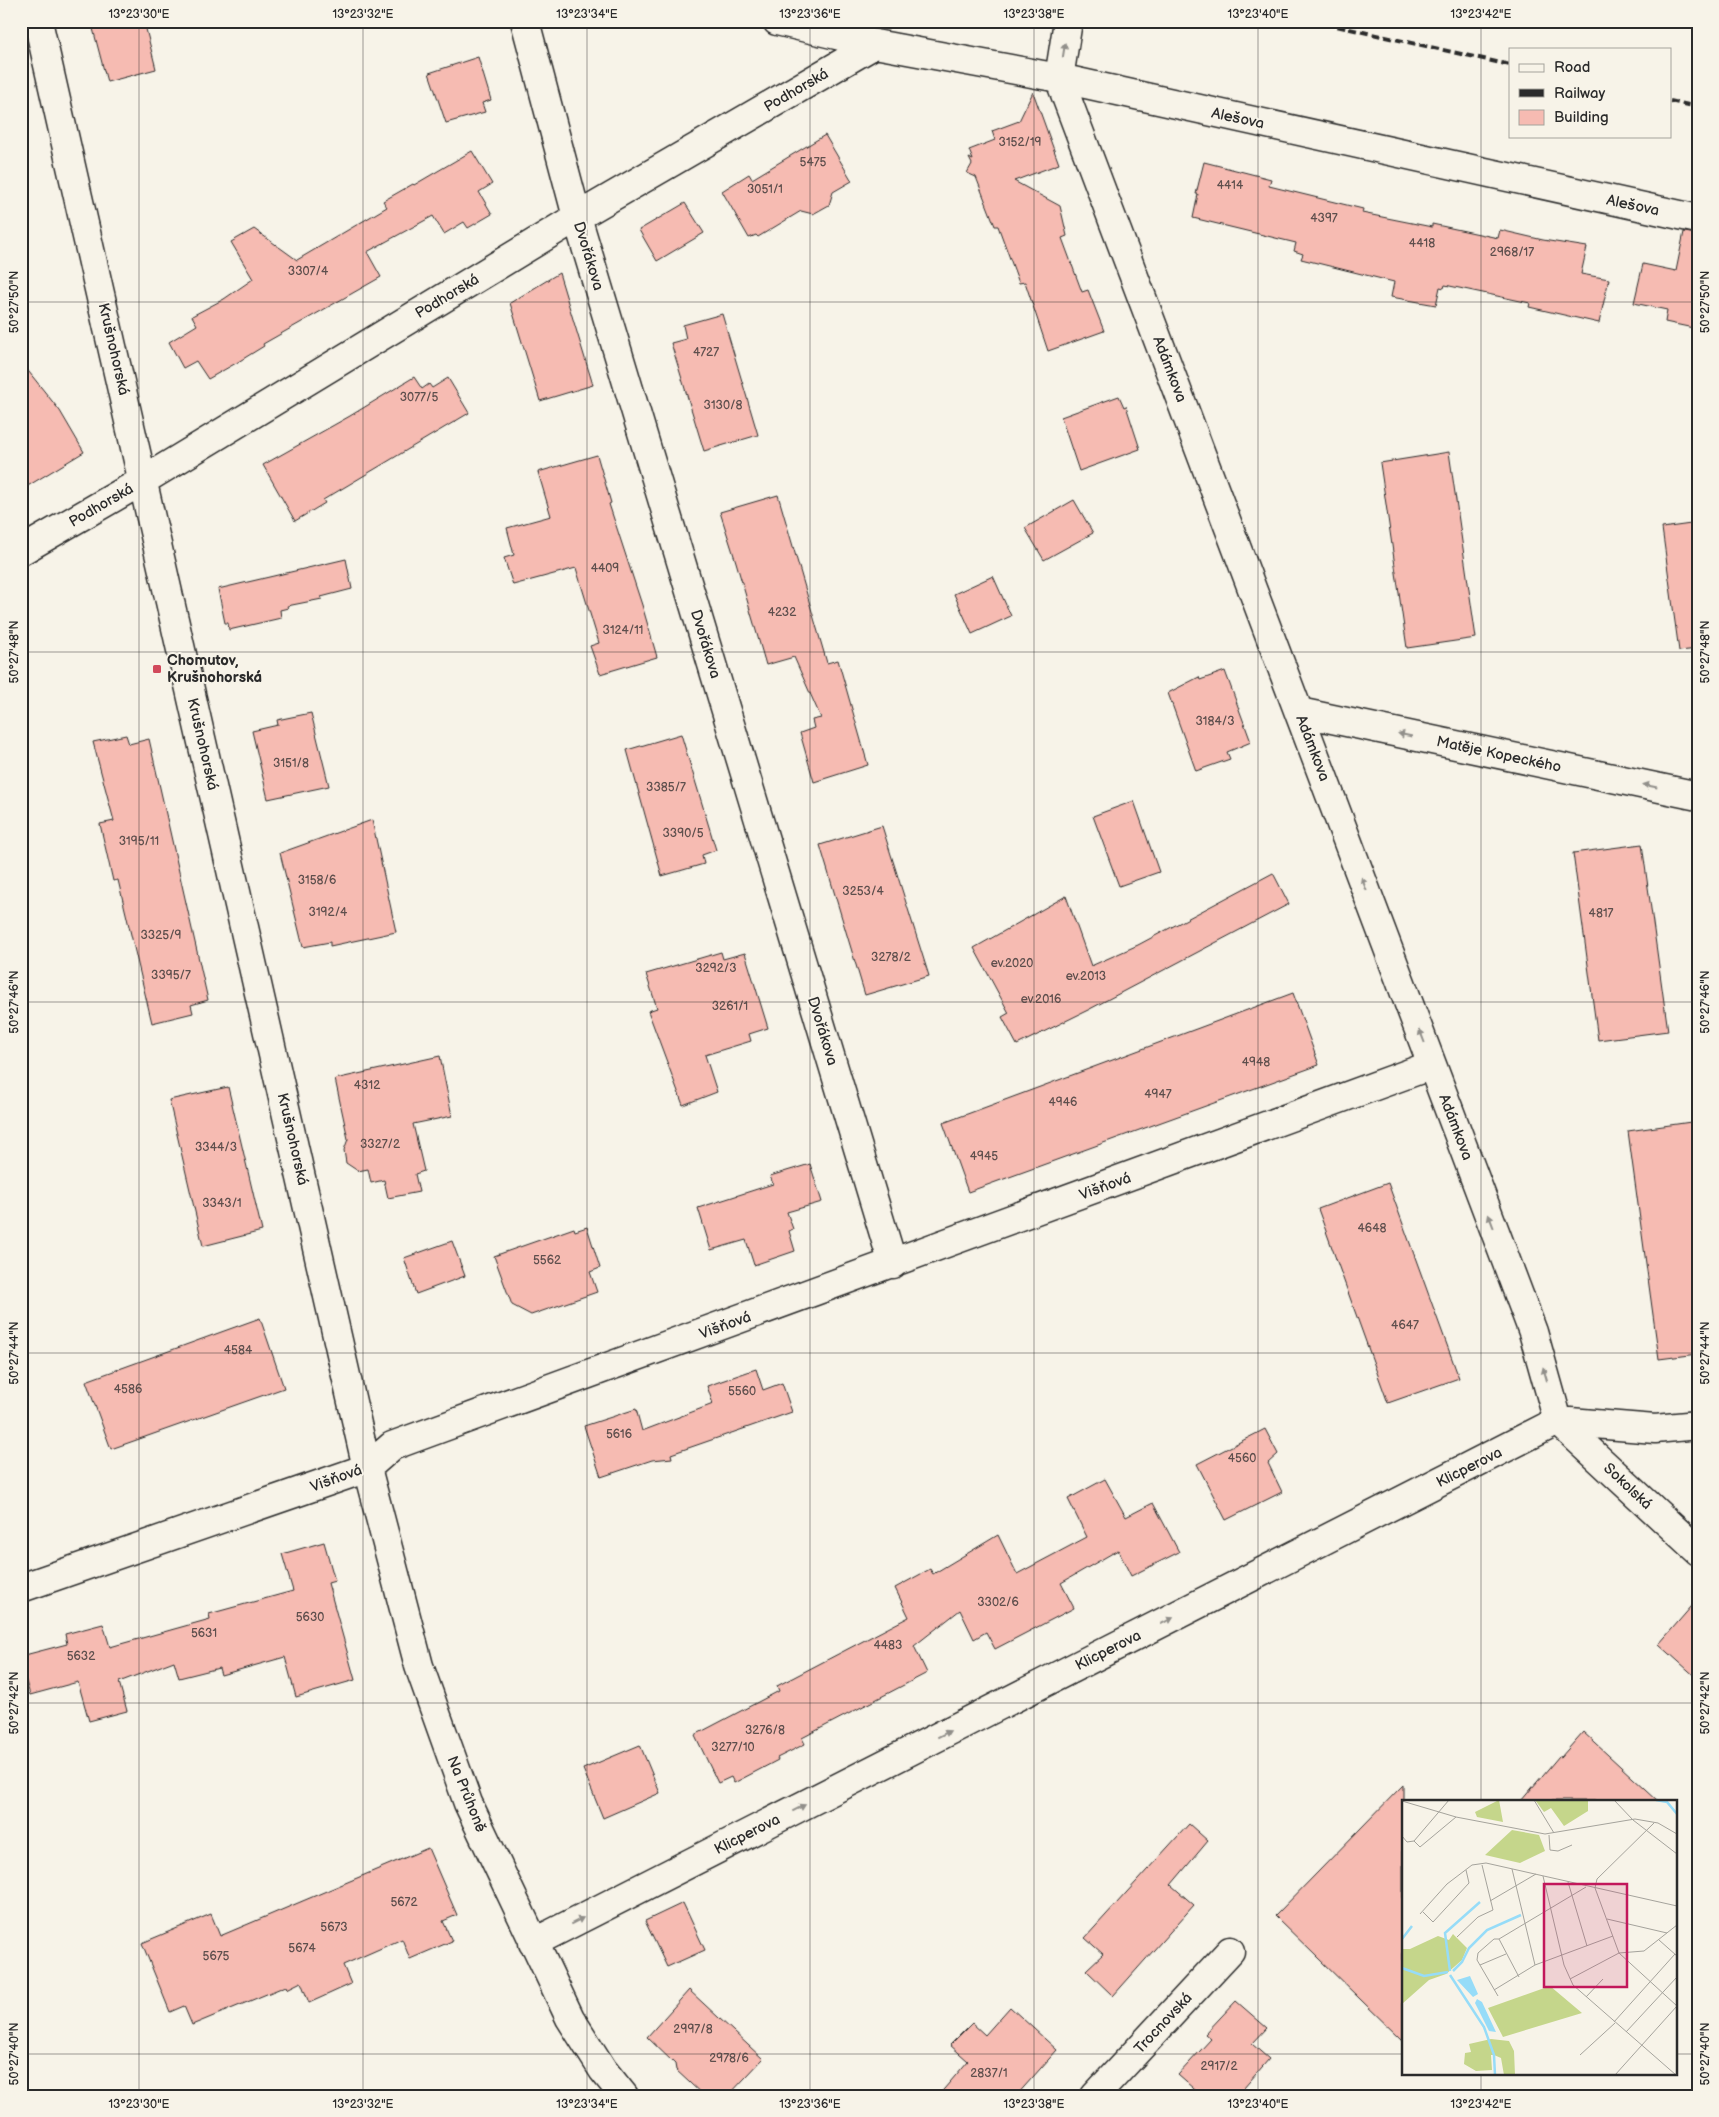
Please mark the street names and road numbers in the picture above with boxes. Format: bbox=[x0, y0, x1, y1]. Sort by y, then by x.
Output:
street label: Podhorská bbox=[761, 64, 832, 116]
street label: Alešova bbox=[1210, 104, 1266, 133]
street label: Alešova bbox=[1605, 191, 1661, 220]
street label: Dvořákova bbox=[569, 219, 608, 293]
street label: Podhorská bbox=[412, 270, 483, 323]
street label: Krušnohorská bbox=[94, 301, 133, 397]
street label: Adámkova bbox=[1148, 333, 1191, 405]
street label: Podhorská bbox=[66, 479, 137, 531]
street label: Dvořákova bbox=[686, 607, 725, 681]
street label: Krušnohorská bbox=[183, 696, 222, 792]
street label: Adámkova bbox=[1291, 712, 1334, 784]
street label: Matěje Kopeckého bbox=[1435, 732, 1563, 777]
street label: Dvořákova bbox=[803, 994, 842, 1068]
street label: Krušnohorská bbox=[273, 1091, 312, 1187]
street label: Adámkova bbox=[1434, 1091, 1477, 1163]
street label: Višňová bbox=[1077, 1168, 1134, 1205]
street label: Višňová bbox=[697, 1307, 754, 1344]
street label: Klicperova bbox=[1433, 1443, 1505, 1492]
street label: Sokolská bbox=[1599, 1459, 1656, 1514]
street label: Višňová bbox=[308, 1460, 365, 1497]
street label: Klicperova bbox=[1072, 1626, 1144, 1675]
street label: Na Průhoně bbox=[443, 1753, 490, 1835]
street label: Klicperova bbox=[711, 1810, 783, 1859]
street label: Trocnovská bbox=[1130, 1989, 1197, 2058]

